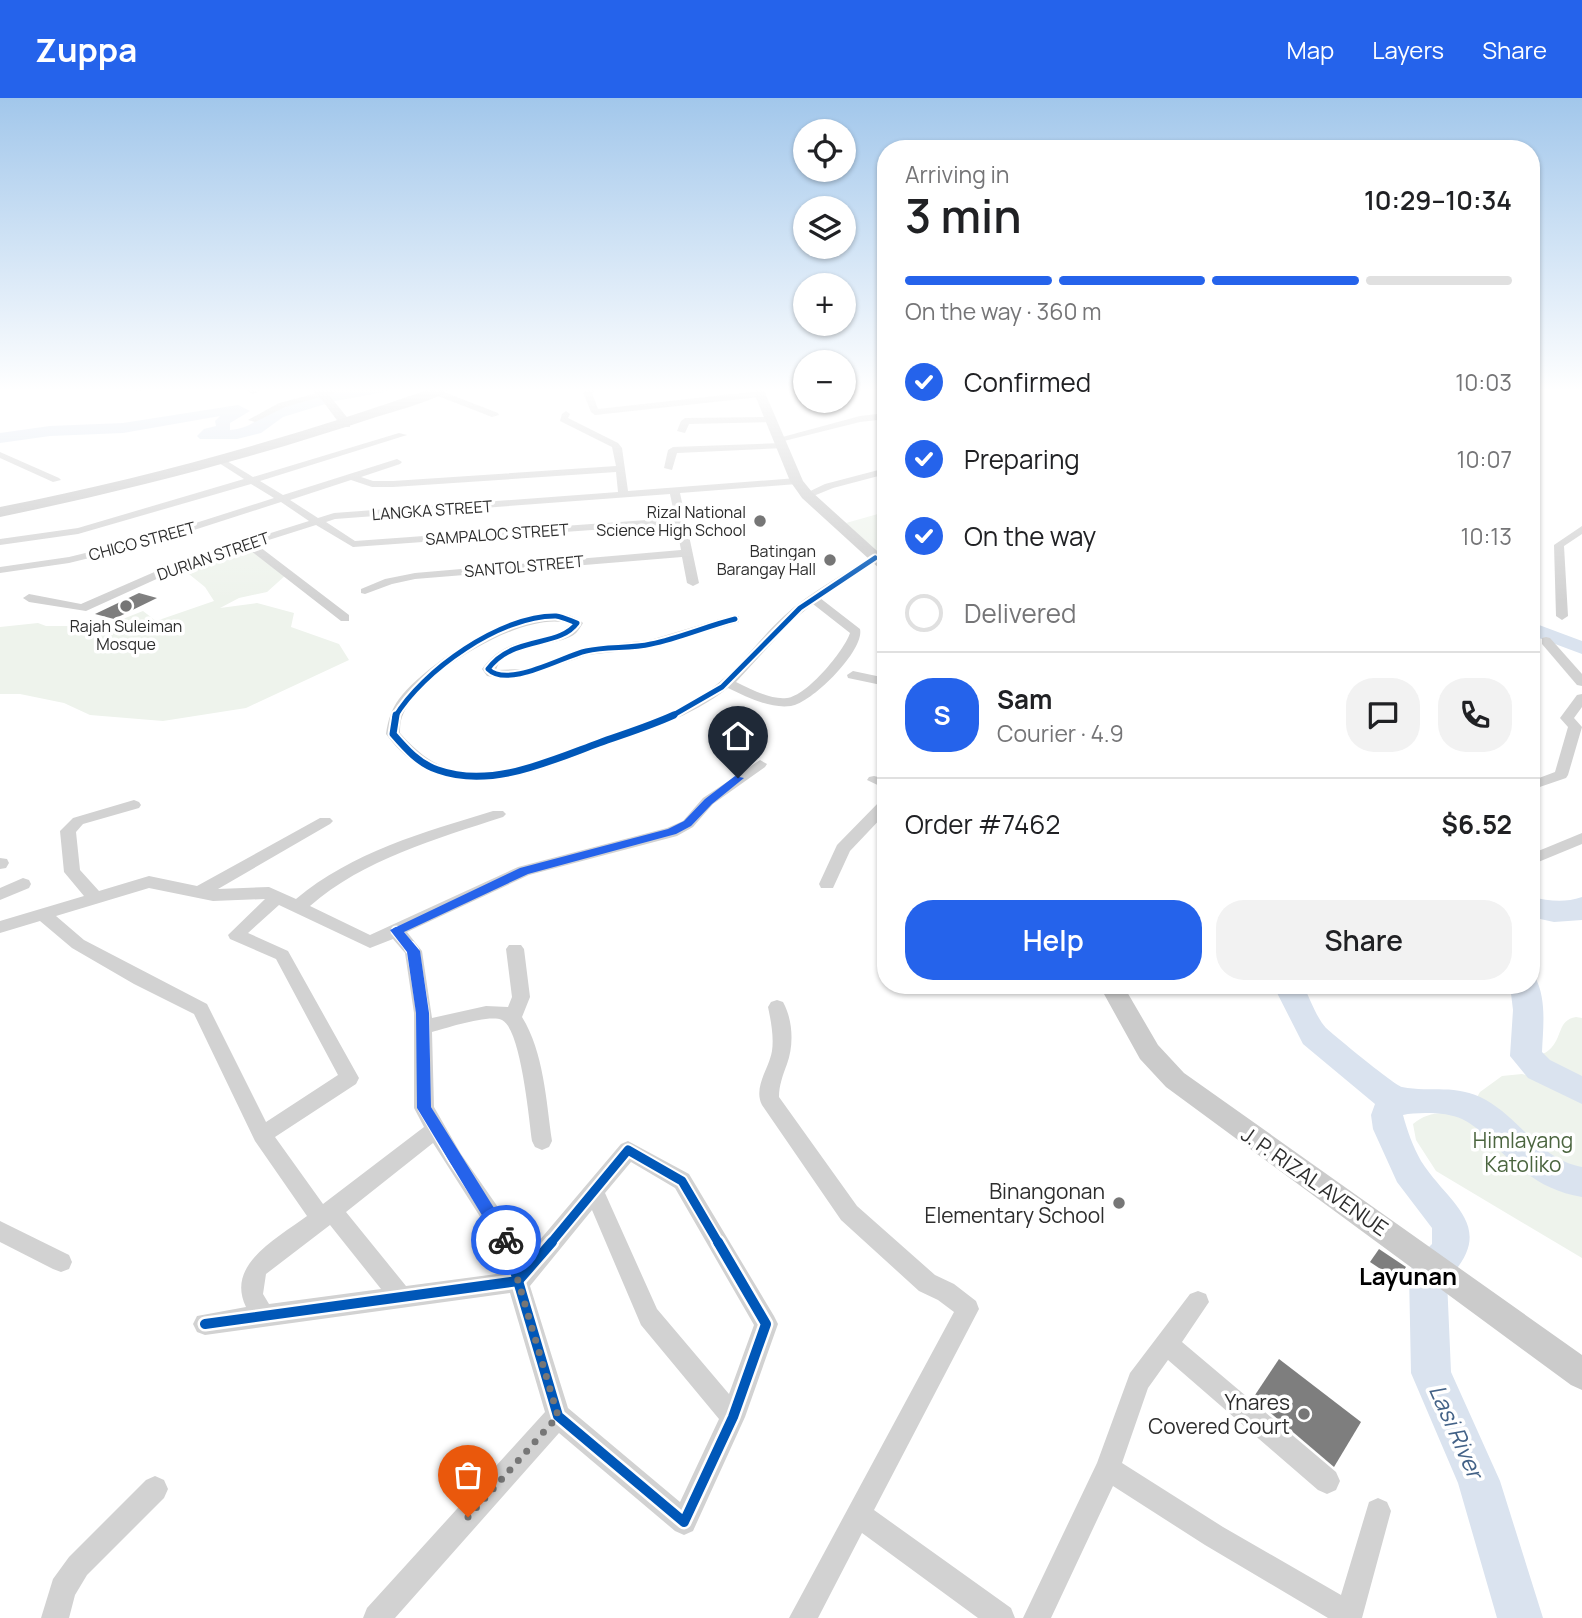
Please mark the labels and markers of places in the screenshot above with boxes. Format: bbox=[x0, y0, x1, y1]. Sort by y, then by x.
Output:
place label: Rizal National Science High School bbox=[596, 501, 746, 541]
marker: Rizal National Science High School bbox=[752, 513, 768, 529]
place label: Batingan Barangay Hall bbox=[717, 540, 816, 580]
marker: Batingan Barangay Hall bbox=[822, 552, 838, 568]
marker: Rajah Suleiman Mosque bbox=[118, 598, 134, 614]
place label: Rajah Suleiman Mosque bbox=[70, 615, 182, 655]
pin bbox=[708, 706, 768, 778]
place label: Binangonan Elementary School bbox=[924, 1177, 1105, 1229]
marker: Binangonan Elementary School bbox=[1111, 1195, 1127, 1211]
place label: Ynares Covered Court bbox=[1148, 1388, 1290, 1440]
marker: Ynares Covered Court bbox=[1296, 1406, 1312, 1422]
pin bbox=[438, 1445, 498, 1517]

